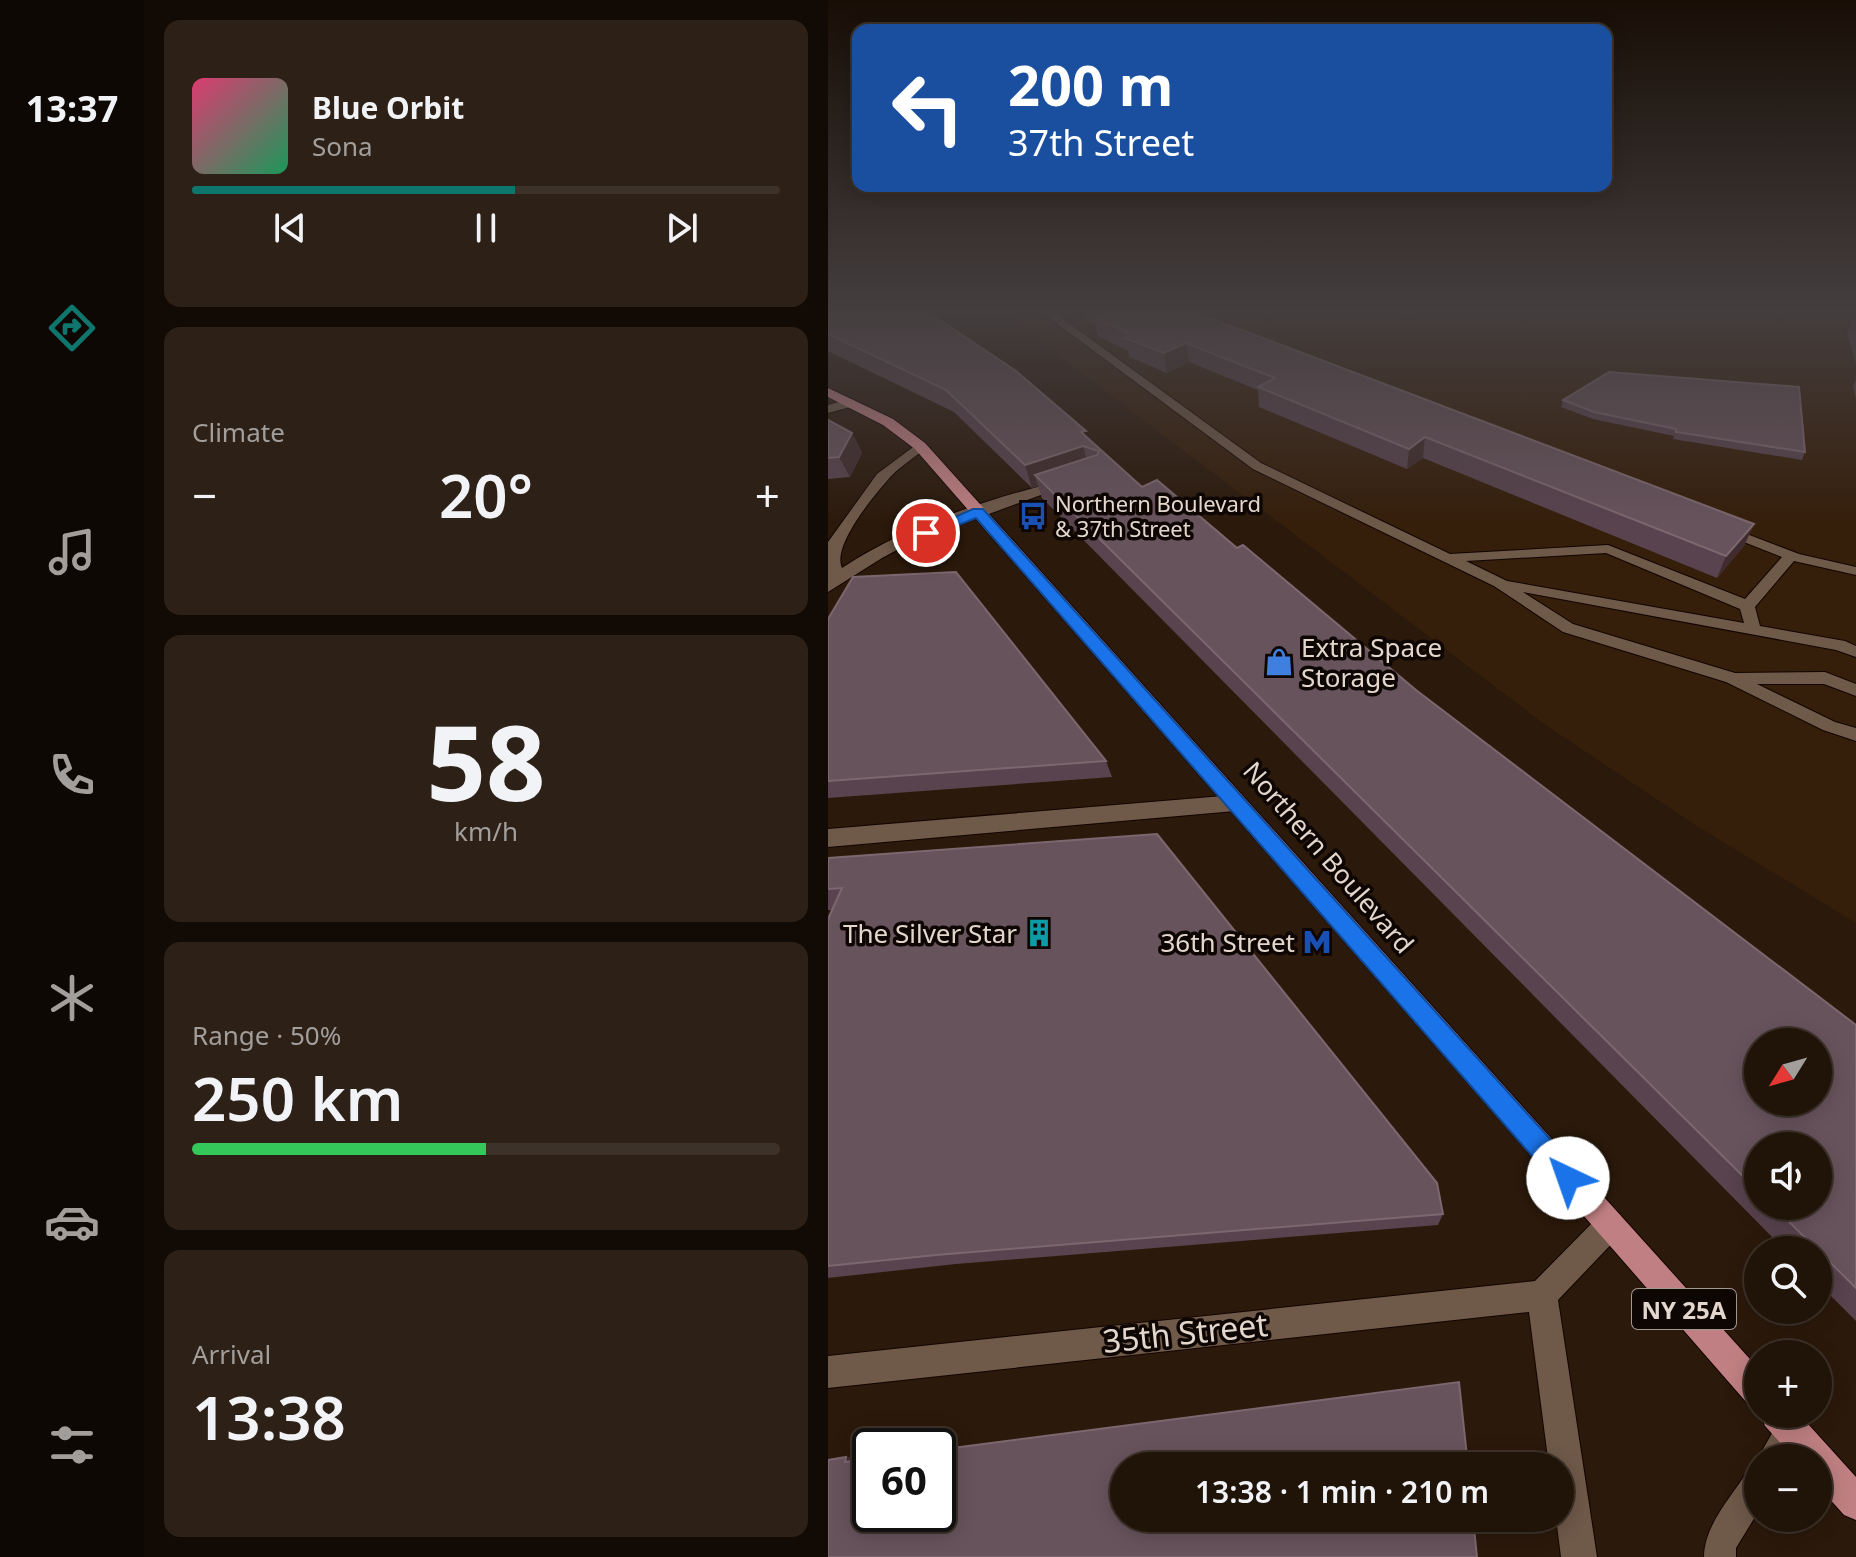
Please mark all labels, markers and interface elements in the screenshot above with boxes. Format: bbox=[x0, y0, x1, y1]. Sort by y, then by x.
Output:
text: 200 m bbox=[1008, 46, 1173, 122]
icon: left bbox=[876, 56, 980, 160]
text: 13:37 bbox=[26, 84, 118, 133]
text: Blue Orbit bbox=[312, 87, 464, 128]
text: 37th Street bbox=[1008, 118, 1194, 167]
text: Sona bbox=[312, 128, 373, 164]
icon: previous bbox=[268, 206, 312, 250]
icon: pause bbox=[464, 206, 508, 250]
icon: next bbox=[660, 206, 704, 250]
icon: directions bbox=[44, 300, 100, 356]
text: Climate bbox=[192, 414, 285, 450]
text: 20° bbox=[439, 454, 533, 536]
text: − bbox=[192, 465, 217, 525]
text: + bbox=[755, 465, 780, 525]
place label: Northern Boulevard & 37th Street bbox=[1055, 488, 1261, 543]
pin bbox=[892, 499, 960, 567]
bus stop icon: Northern Boulevard & 37th Street bbox=[1018, 501, 1048, 531]
icon: arrive bbox=[904, 511, 948, 555]
icon: music bbox=[44, 524, 100, 580]
place label: Extra Space Storage bbox=[1301, 629, 1442, 695]
shop icon: Extra Space Storage bbox=[1264, 647, 1294, 677]
text: 58 bbox=[427, 690, 545, 831]
icon: phone bbox=[44, 747, 100, 803]
street label: Northern Boulevard bbox=[1236, 753, 1422, 961]
text: km/h bbox=[454, 813, 518, 849]
place label: The Silver Star bbox=[843, 915, 1017, 951]
building icon: The Silver Star bbox=[1024, 918, 1054, 948]
place label: 36th Street bbox=[1160, 924, 1295, 960]
metro station icon: 36th Street bbox=[1302, 927, 1332, 957]
icon: climate bbox=[44, 970, 100, 1026]
text: Range · 50% bbox=[192, 1017, 341, 1053]
north arrow bbox=[1744, 1028, 1832, 1116]
map controls bbox=[1744, 1028, 1832, 1532]
text: 250 km bbox=[192, 1057, 403, 1139]
button: sound bbox=[1744, 1132, 1832, 1220]
position arrow bbox=[1526, 1136, 1610, 1220]
icon: car bbox=[44, 1194, 100, 1250]
button: search bbox=[1744, 1236, 1832, 1324]
road number: NY 25A bbox=[1632, 1289, 1736, 1329]
street label: 35th Street bbox=[1100, 1302, 1270, 1362]
text: Arrival bbox=[192, 1336, 271, 1372]
button: + bbox=[1744, 1340, 1832, 1428]
text: 13:38 bbox=[192, 1376, 346, 1458]
icon: filters bbox=[44, 1417, 100, 1473]
speed limit sign: 60 bbox=[852, 1428, 956, 1532]
button: − bbox=[1744, 1444, 1832, 1532]
text: 13:38 · 1 min · 210 m bbox=[1195, 1471, 1489, 1512]

